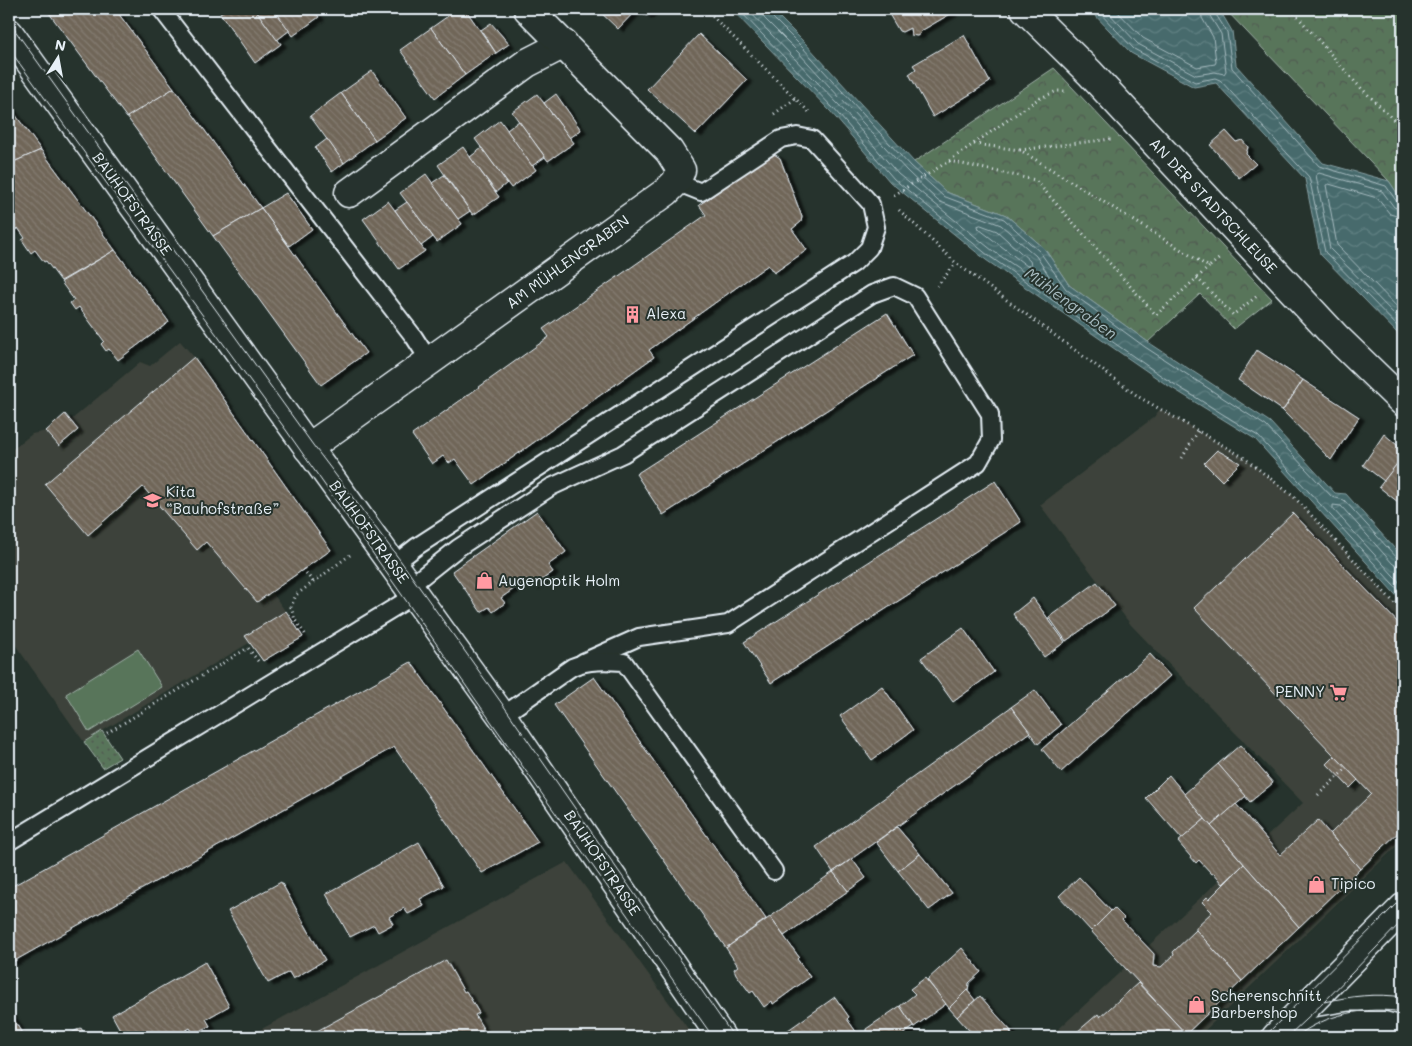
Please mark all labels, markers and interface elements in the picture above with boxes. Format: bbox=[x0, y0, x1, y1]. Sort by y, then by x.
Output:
north arrow bbox=[32, 32, 82, 82]
text: N bbox=[54, 34, 68, 55]
street label: AN DER STADTSCHLEUSE bbox=[1145, 133, 1282, 278]
street label: BAUHOFSTRASSE bbox=[89, 148, 177, 259]
street label: AM MÜHLENGRABEN bbox=[502, 210, 633, 313]
water label: Mühlengraben bbox=[1021, 262, 1122, 343]
place label: Alexa bbox=[646, 303, 686, 323]
building icon: Alexa bbox=[622, 304, 642, 324]
street label: BAUHOFSTRASSE bbox=[326, 476, 414, 587]
place label: Kita “Bauhofstraße” bbox=[166, 481, 279, 518]
school or university icon: Kita “Bauhofstraße” bbox=[142, 491, 162, 511]
place label: Augenoptik Holm bbox=[498, 570, 620, 590]
shop icon: Augenoptik Holm bbox=[474, 571, 494, 591]
place label: PENNY bbox=[1275, 681, 1325, 701]
supermarket icon: PENNY bbox=[1329, 682, 1349, 702]
street label: BAUHOFSTRASSE bbox=[560, 806, 646, 919]
place label: Tipico bbox=[1331, 873, 1376, 893]
shop icon: Tipico bbox=[1307, 874, 1327, 894]
place label: Scherenschnitt Barbershop bbox=[1211, 985, 1322, 1022]
shop icon: Scherenschnitt Barbershop bbox=[1187, 995, 1207, 1015]

